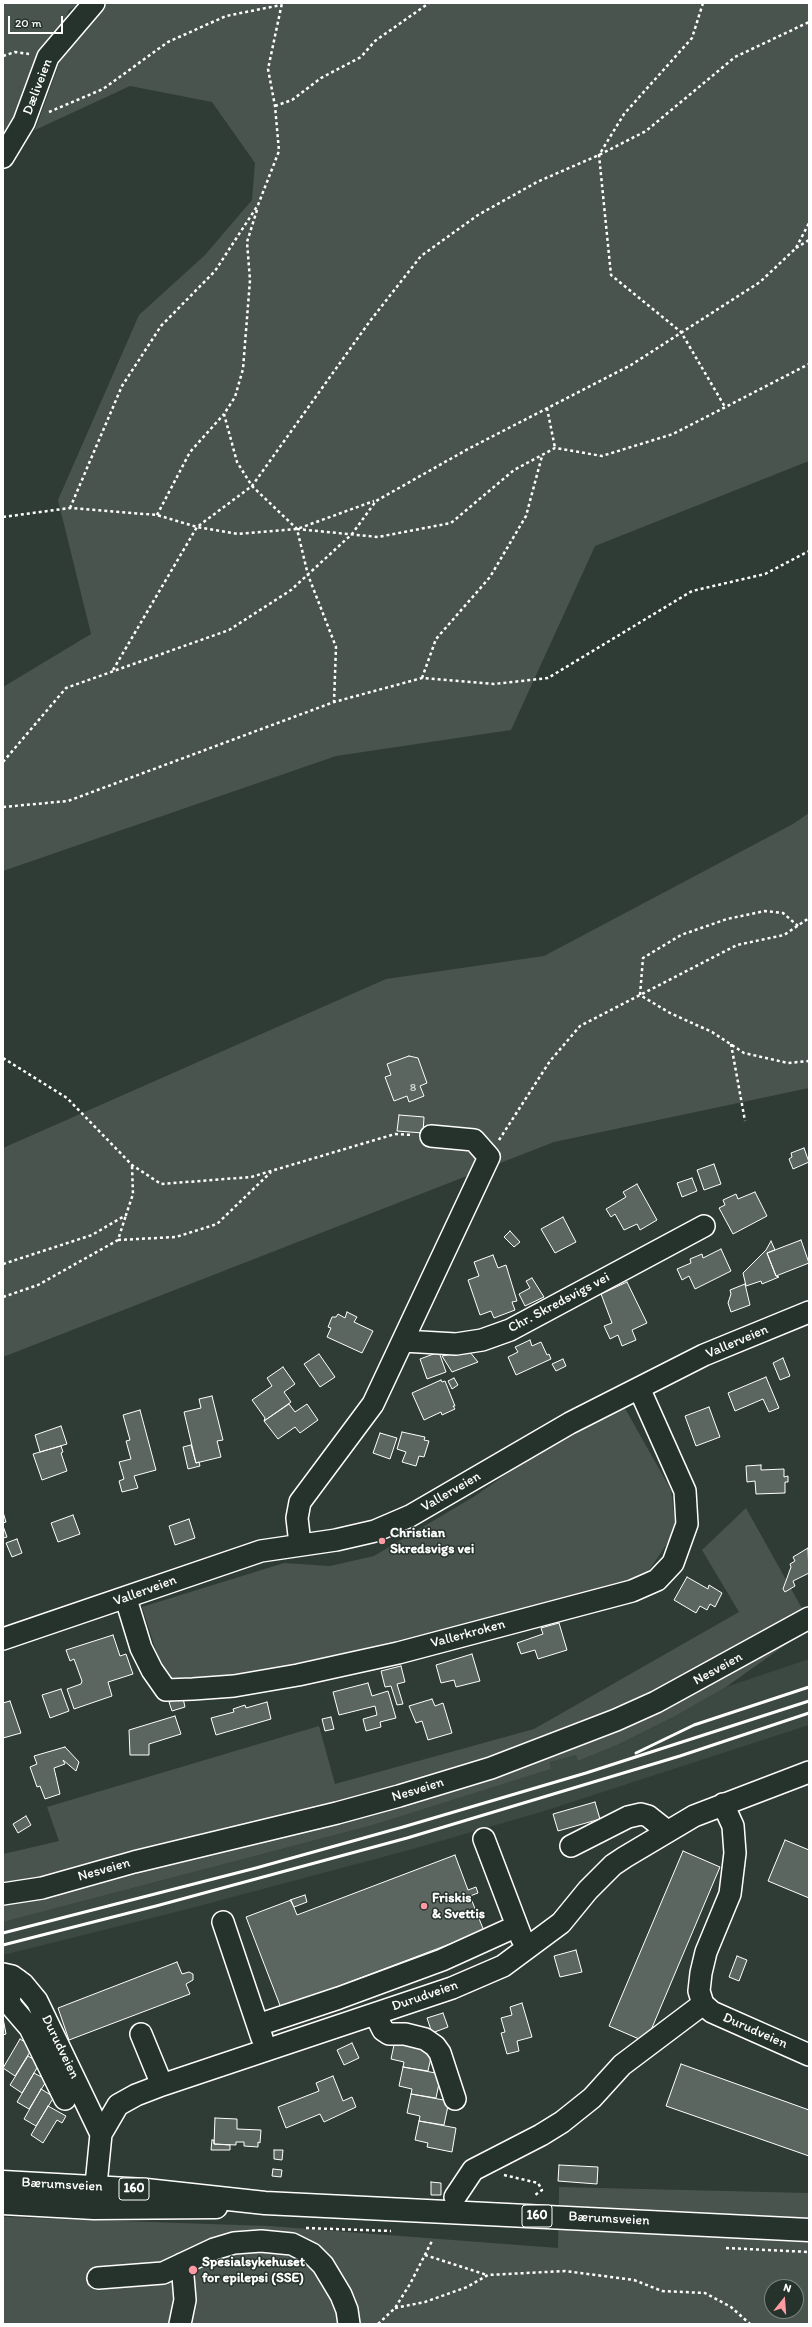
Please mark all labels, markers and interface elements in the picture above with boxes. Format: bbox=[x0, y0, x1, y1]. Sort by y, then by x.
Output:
scale bar bbox=[10, 8, 65, 34]
text: 20 m bbox=[15, 16, 42, 30]
street label: Dæliveien bbox=[20, 57, 56, 117]
house number: 8 bbox=[410, 1081, 416, 1095]
street label: Chr. Skredsvigs vei bbox=[505, 1269, 613, 1337]
street label: Vallerveien bbox=[703, 1321, 771, 1363]
street label: Vallerveien bbox=[418, 1468, 484, 1516]
place label: Christian Skredsvigs vei bbox=[390, 1525, 474, 1558]
marker: Christian Skredsvigs vei bbox=[377, 1536, 387, 1546]
street label: Vallerveien bbox=[111, 1572, 179, 1610]
street label: Vallerkroken bbox=[429, 1616, 507, 1652]
street label: Nesveien bbox=[690, 1649, 746, 1689]
street label: Nesveien bbox=[390, 1774, 446, 1806]
street label: Nesveien bbox=[76, 1855, 132, 1885]
place label: Friskis & Svettis bbox=[432, 1890, 485, 1922]
marker: Friskis & Svettis bbox=[419, 1901, 429, 1911]
street label: Durudveien bbox=[390, 1977, 460, 2015]
street label: Durudveien bbox=[720, 2009, 790, 2053]
street label: Durudveien bbox=[37, 2012, 83, 2082]
street label: Bærumsveien bbox=[21, 2174, 103, 2196]
road number: 160 bbox=[119, 2178, 149, 2200]
road number: 160 bbox=[522, 2205, 552, 2227]
street label: Bærumsveien bbox=[568, 2208, 650, 2230]
place label: Spesialsykehuset for epilepsi (SSE) bbox=[202, 2254, 305, 2286]
marker: Spesialsykehuset for epilepsi (SSE) bbox=[187, 2264, 199, 2276]
north arrow bbox=[764, 2279, 804, 2319]
text: N bbox=[782, 2281, 793, 2295]

